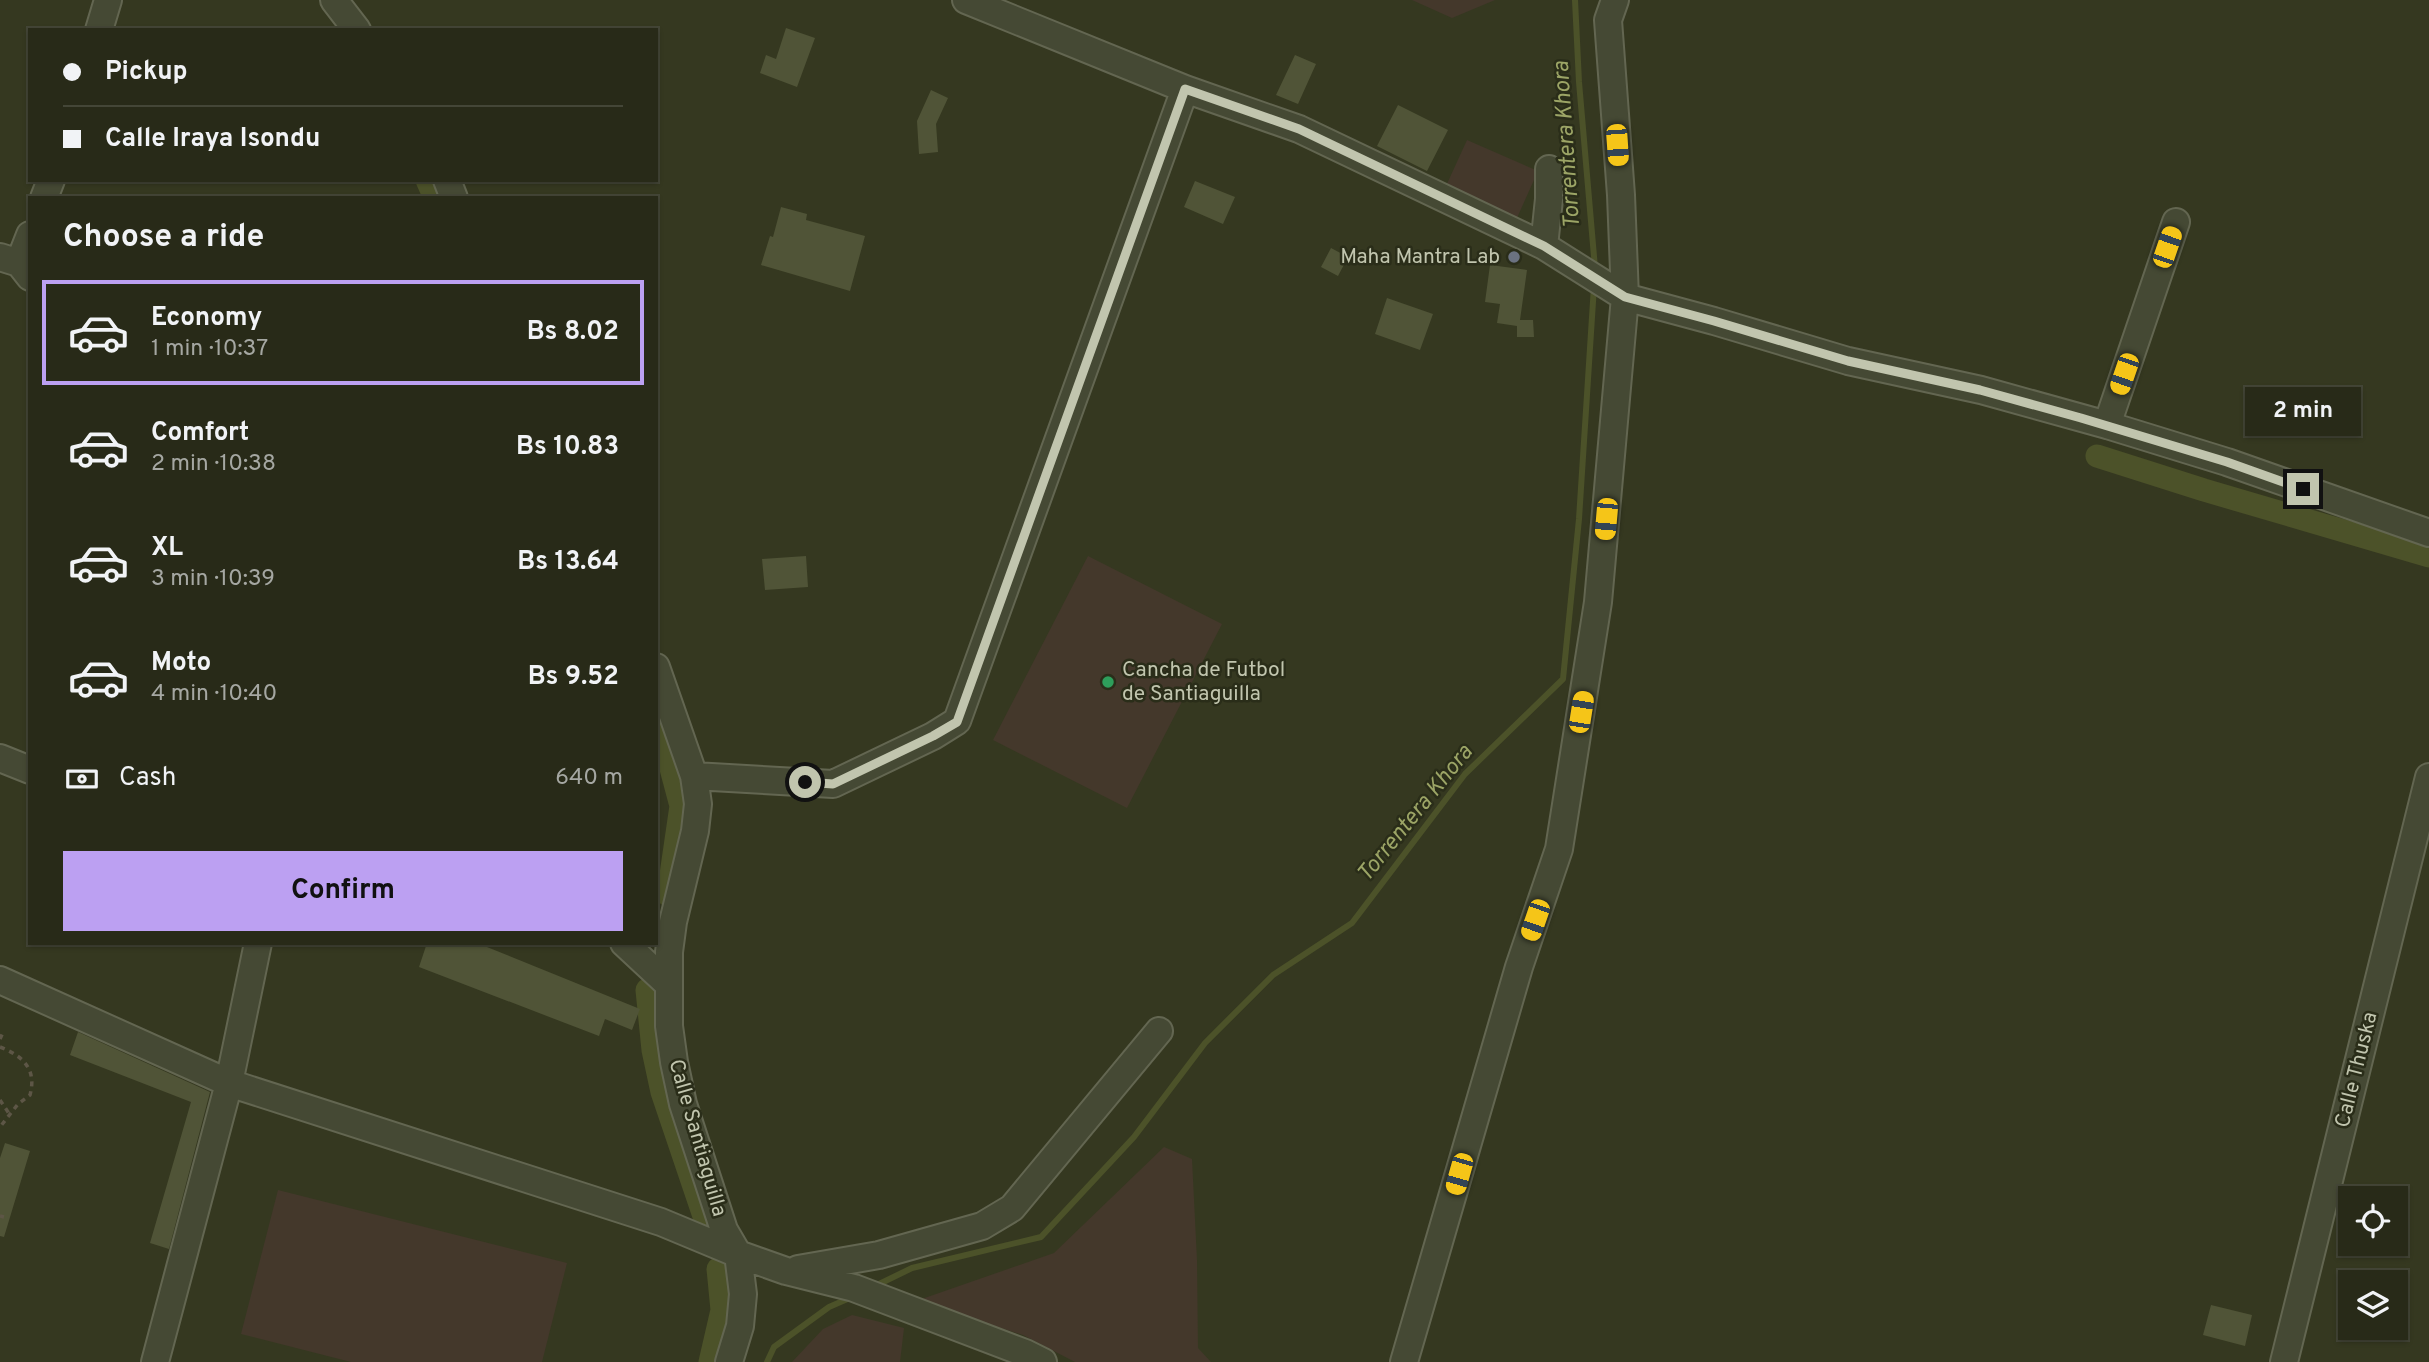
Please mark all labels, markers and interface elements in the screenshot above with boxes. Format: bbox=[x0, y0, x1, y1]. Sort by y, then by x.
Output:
text: Pickup bbox=[105, 56, 188, 89]
water label: Torrentera Khora bbox=[1548, 60, 1588, 230]
text: Calle Iraya Isondu bbox=[105, 123, 321, 156]
car bbox=[1606, 123, 1629, 167]
text: Choose a ride bbox=[63, 218, 264, 258]
car bbox=[2151, 224, 2184, 270]
place label: Maha Mantra Lab bbox=[1340, 244, 1500, 271]
marker: Maha Mantra Lab bbox=[1506, 249, 1522, 265]
icon: car bbox=[67, 301, 130, 364]
text: Economy bbox=[151, 302, 262, 335]
text: Bs 8.02 bbox=[527, 316, 619, 349]
text: 1 min · 10:37 bbox=[151, 335, 268, 364]
car bbox=[2108, 351, 2141, 397]
callout: 2 min bbox=[2245, 388, 2361, 436]
text: 2 min bbox=[2273, 397, 2333, 426]
icon: car bbox=[67, 416, 130, 479]
text: Comfort bbox=[151, 417, 249, 450]
text: Bs 10.83 bbox=[516, 431, 619, 464]
text: 2 min · 10:38 bbox=[151, 450, 276, 479]
route end bbox=[2287, 473, 2319, 505]
car bbox=[1594, 497, 1619, 541]
icon: car bbox=[67, 531, 130, 594]
text: XL bbox=[151, 532, 183, 565]
text: Bs 13.64 bbox=[517, 546, 619, 579]
text: 3 min · 10:39 bbox=[151, 565, 275, 594]
icon: car bbox=[67, 646, 130, 709]
text: Moto bbox=[151, 647, 211, 680]
place label: Cancha de Futbol de Santiaguilla bbox=[1122, 657, 1285, 708]
text: Bs 9.52 bbox=[528, 661, 619, 694]
marker: Cancha de Futbol de Santiaguilla bbox=[1100, 674, 1116, 690]
text: 4 min · 10:40 bbox=[151, 680, 277, 709]
car bbox=[1568, 690, 1595, 734]
water label: Torrentera Khora bbox=[1352, 739, 1480, 889]
icon: cash bbox=[63, 760, 101, 798]
text: Cash bbox=[119, 762, 176, 795]
text: 640 m bbox=[555, 764, 623, 793]
route start bbox=[789, 766, 821, 798]
button: Confirm bbox=[63, 851, 623, 931]
car bbox=[1519, 897, 1552, 943]
street label: Calle Thuska bbox=[2330, 1009, 2384, 1131]
street label: Calle Santiaguilla bbox=[662, 1056, 732, 1220]
car bbox=[1444, 1151, 1475, 1197]
map controls bbox=[2338, 1186, 2408, 1340]
button: locate bbox=[2338, 1186, 2408, 1256]
button: layers bbox=[2338, 1270, 2408, 1340]

